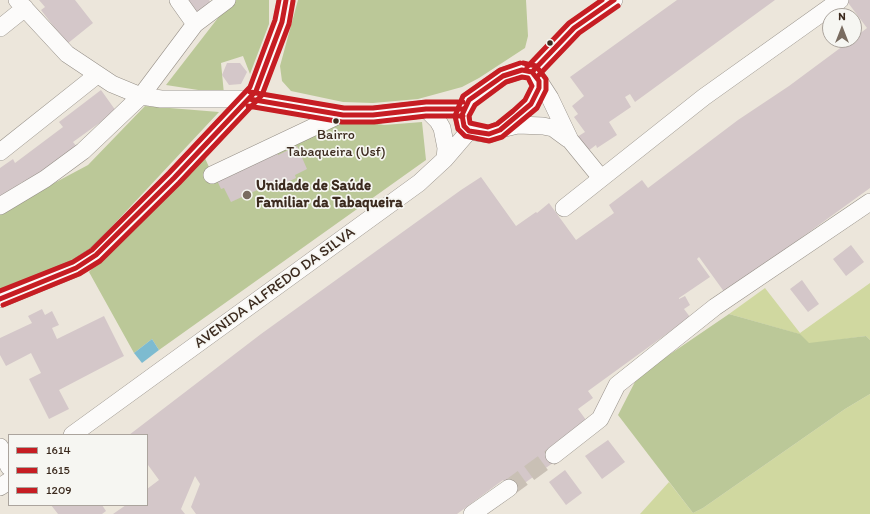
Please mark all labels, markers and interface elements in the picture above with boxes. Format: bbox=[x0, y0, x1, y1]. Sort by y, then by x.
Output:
north arrow bbox=[822, 8, 862, 48]
text: N bbox=[838, 10, 846, 23]
unlabelled marker bbox=[545, 38, 555, 48]
marker: Bairro Tabaqueira (Usf) bbox=[331, 116, 341, 126]
place label: Bairro Tabaqueira (Usf) bbox=[287, 127, 385, 160]
place label: Unidade de Saúde Familiar da Tabaqueira bbox=[256, 177, 403, 212]
marker: Unidade de Saúde Familiar da Tabaqueira bbox=[241, 189, 253, 201]
street label: AVENIDA ALFREDO DA SILVA bbox=[191, 224, 359, 352]
legend bbox=[8, 434, 148, 506]
text: 1614 bbox=[46, 443, 71, 457]
text: 1615 bbox=[46, 463, 70, 477]
text: 1209 bbox=[46, 483, 72, 497]

